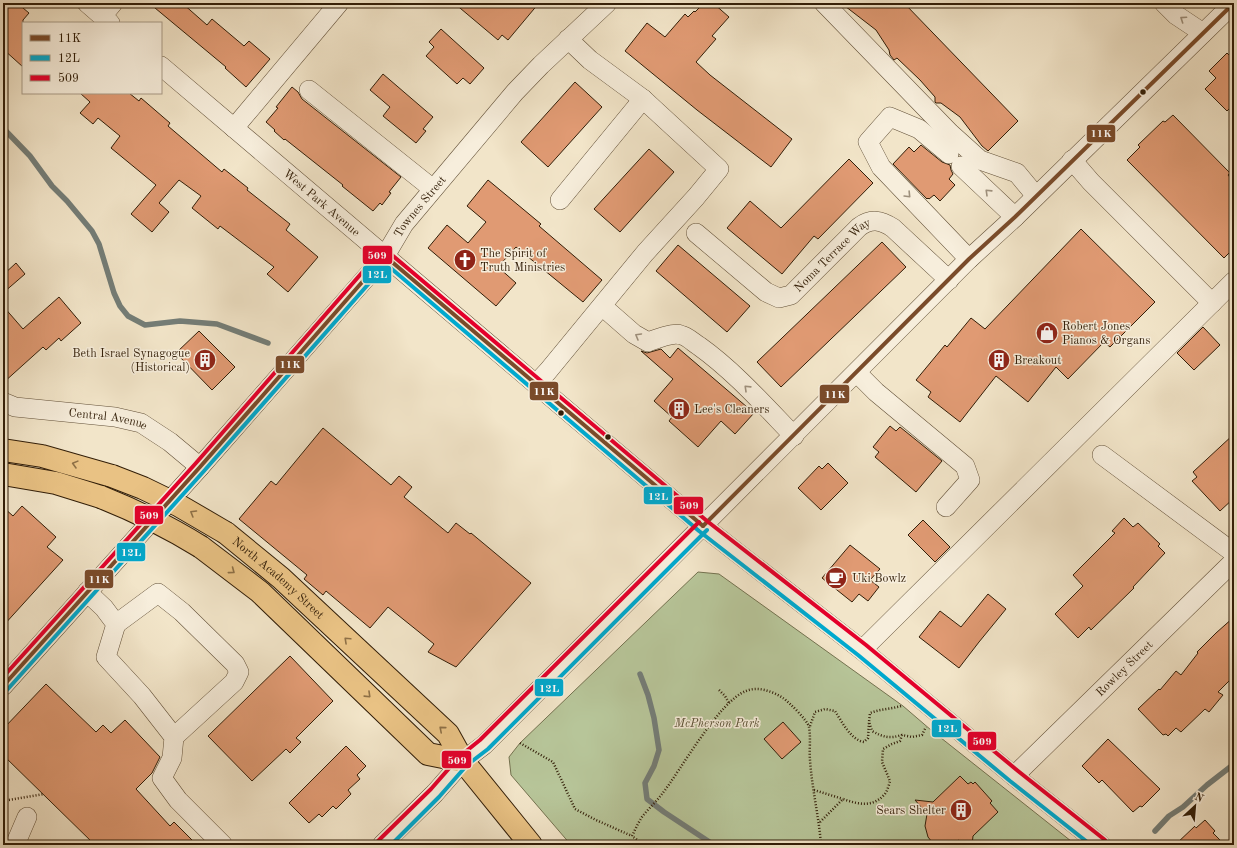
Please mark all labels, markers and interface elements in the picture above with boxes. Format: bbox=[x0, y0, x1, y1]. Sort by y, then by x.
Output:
one-way arrow bbox=[1180, 16, 1187, 24]
legend bbox=[22, 22, 162, 94]
text: 11K bbox=[58, 33, 81, 45]
text: 12L bbox=[58, 53, 80, 65]
text: 509 bbox=[58, 72, 79, 85]
unlabelled marker bbox=[1138, 87, 1148, 97]
line badge: 11K bbox=[1086, 124, 1116, 143]
text: 11K bbox=[1090, 129, 1112, 140]
street label: West Park Avenue bbox=[281, 168, 362, 239]
street label: Townes Street bbox=[393, 174, 449, 240]
one-way arrow bbox=[985, 189, 993, 196]
one-way arrow bbox=[903, 190, 911, 198]
street label: Noma Terrace Way bbox=[793, 217, 873, 295]
line badge: 509 bbox=[362, 245, 393, 265]
church icon: The Spirit of Truth Ministries bbox=[452, 247, 478, 273]
place label: The Spirit of Truth Ministries bbox=[480, 248, 565, 274]
text: 509 bbox=[367, 251, 387, 262]
line badge: 12L bbox=[362, 265, 392, 284]
text: 12L bbox=[367, 270, 387, 281]
shop icon: Robert Jones Pianos & Organs bbox=[1034, 320, 1060, 346]
place label: Robert Jones Pianos & Organs bbox=[1062, 321, 1151, 347]
one-way arrow bbox=[635, 334, 643, 341]
building icon: Beth Israel Synagogue (Historical) bbox=[192, 347, 218, 373]
building icon: Breakout bbox=[986, 347, 1012, 373]
place label: Beth Israel Synagogue (Historical) bbox=[72, 348, 190, 374]
line badge: 11K bbox=[275, 355, 305, 374]
place label: Breakout bbox=[1014, 355, 1061, 367]
text: 11K bbox=[279, 360, 301, 371]
line badge: 11K bbox=[529, 381, 559, 401]
line badge: 11K bbox=[819, 384, 850, 404]
one-way arrow bbox=[744, 385, 752, 393]
text: 11K bbox=[533, 387, 555, 398]
text: 11K bbox=[824, 390, 846, 401]
building icon: Lee's Cleaners bbox=[666, 396, 692, 422]
place label: Lee's Cleaners bbox=[694, 404, 769, 416]
street label: Central Avenue bbox=[68, 407, 150, 433]
unlabelled marker bbox=[556, 408, 566, 418]
unlabelled marker bbox=[603, 432, 613, 442]
one-way arrow bbox=[72, 461, 78, 469]
line badge: 12L bbox=[643, 486, 673, 505]
text: 12L bbox=[648, 492, 668, 503]
line badge: 509 bbox=[673, 496, 704, 515]
text: 509 bbox=[679, 501, 699, 512]
line badge: 509 bbox=[134, 505, 164, 525]
text: 509 bbox=[139, 511, 159, 522]
one-way arrow bbox=[190, 511, 197, 518]
street label: North Academy Street bbox=[230, 536, 326, 622]
line badge: 12L bbox=[116, 542, 146, 562]
text: 12L bbox=[121, 548, 141, 559]
cafe icon: Uki Bowlz bbox=[823, 565, 849, 591]
one-way arrow bbox=[227, 566, 234, 573]
line badge: 11K bbox=[84, 569, 114, 589]
place label: Uki Bowlz bbox=[852, 573, 906, 585]
text: 11K bbox=[88, 575, 110, 586]
one-way arrow bbox=[344, 637, 352, 645]
street label: Rowley Street bbox=[1094, 639, 1156, 699]
line badge: 12L bbox=[534, 678, 564, 697]
text: 12L bbox=[539, 684, 559, 695]
one-way arrow bbox=[363, 690, 371, 698]
park label: McPherson Park bbox=[673, 718, 760, 730]
line badge: 12L bbox=[931, 719, 962, 738]
text: 12L bbox=[937, 724, 957, 735]
one-way arrow bbox=[439, 726, 447, 733]
line badge: 509 bbox=[967, 731, 997, 751]
text: 509 bbox=[972, 737, 992, 748]
line badge: 509 bbox=[441, 750, 472, 769]
text: 509 bbox=[447, 756, 467, 767]
north arrow bbox=[1175, 786, 1215, 826]
text: N bbox=[1193, 792, 1205, 805]
building icon: Sears Shelter bbox=[948, 797, 974, 823]
place label: Sears Shelter bbox=[876, 805, 946, 817]

